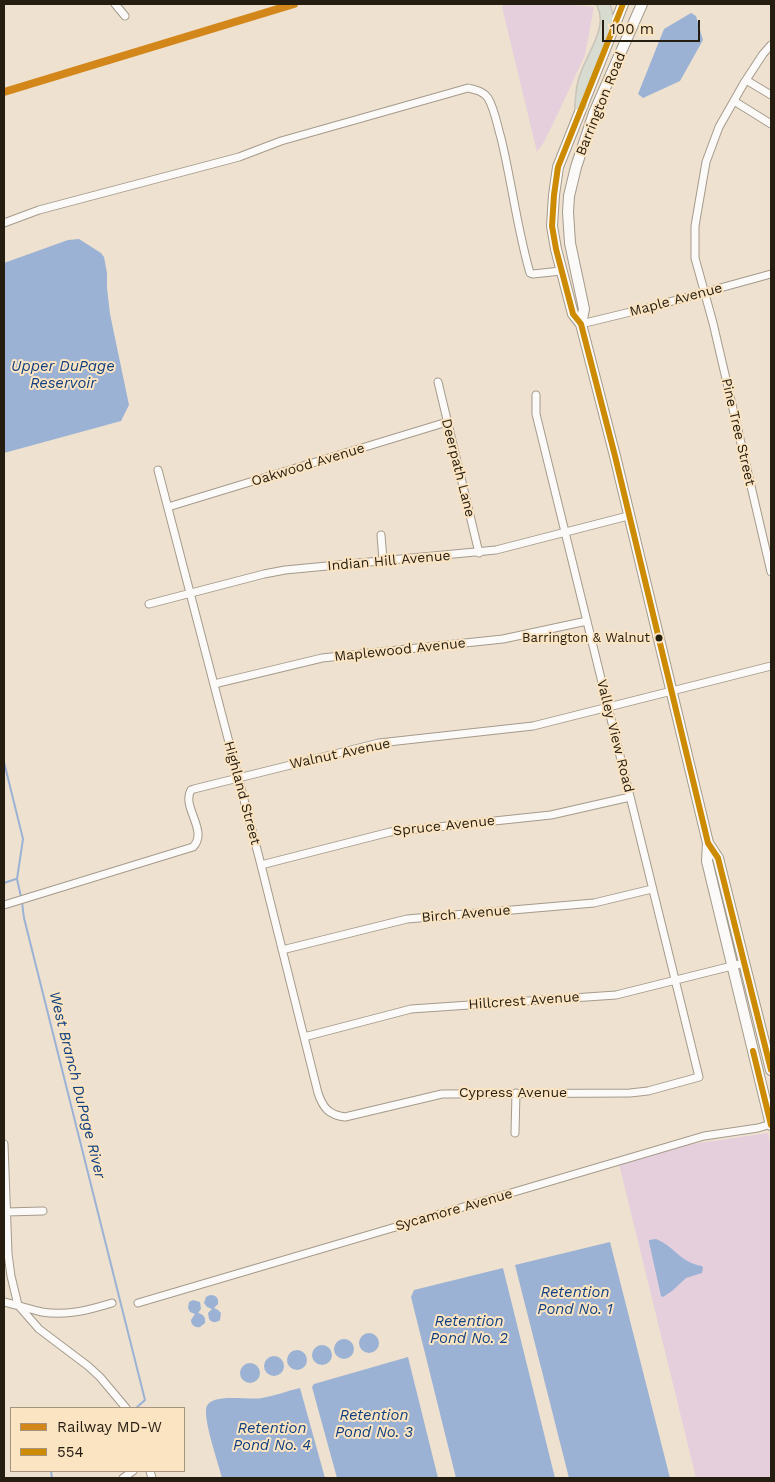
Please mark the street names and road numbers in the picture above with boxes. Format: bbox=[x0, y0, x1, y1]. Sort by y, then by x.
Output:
street label: Barrington Road bbox=[573, 50, 629, 158]
street label: Maple Avenue bbox=[628, 280, 724, 320]
street label: Pine Tree Street bbox=[717, 377, 759, 487]
street label: Deerpath Lane bbox=[438, 417, 478, 519]
street label: Oakwood Avenue bbox=[249, 440, 367, 490]
street label: Indian Hill Avenue bbox=[327, 547, 451, 575]
street label: Maplewood Avenue bbox=[333, 635, 467, 665]
street label: Valley View Road bbox=[593, 678, 637, 794]
street label: Walnut Avenue bbox=[288, 735, 392, 773]
street label: Highland Street bbox=[220, 739, 264, 847]
street label: Spruce Avenue bbox=[392, 812, 496, 840]
street label: Birch Avenue bbox=[421, 902, 511, 926]
street label: Hillcrest Avenue bbox=[468, 989, 580, 1013]
street label: Cypress Avenue bbox=[459, 1085, 567, 1101]
street label: Sycamore Avenue bbox=[393, 1185, 515, 1235]

